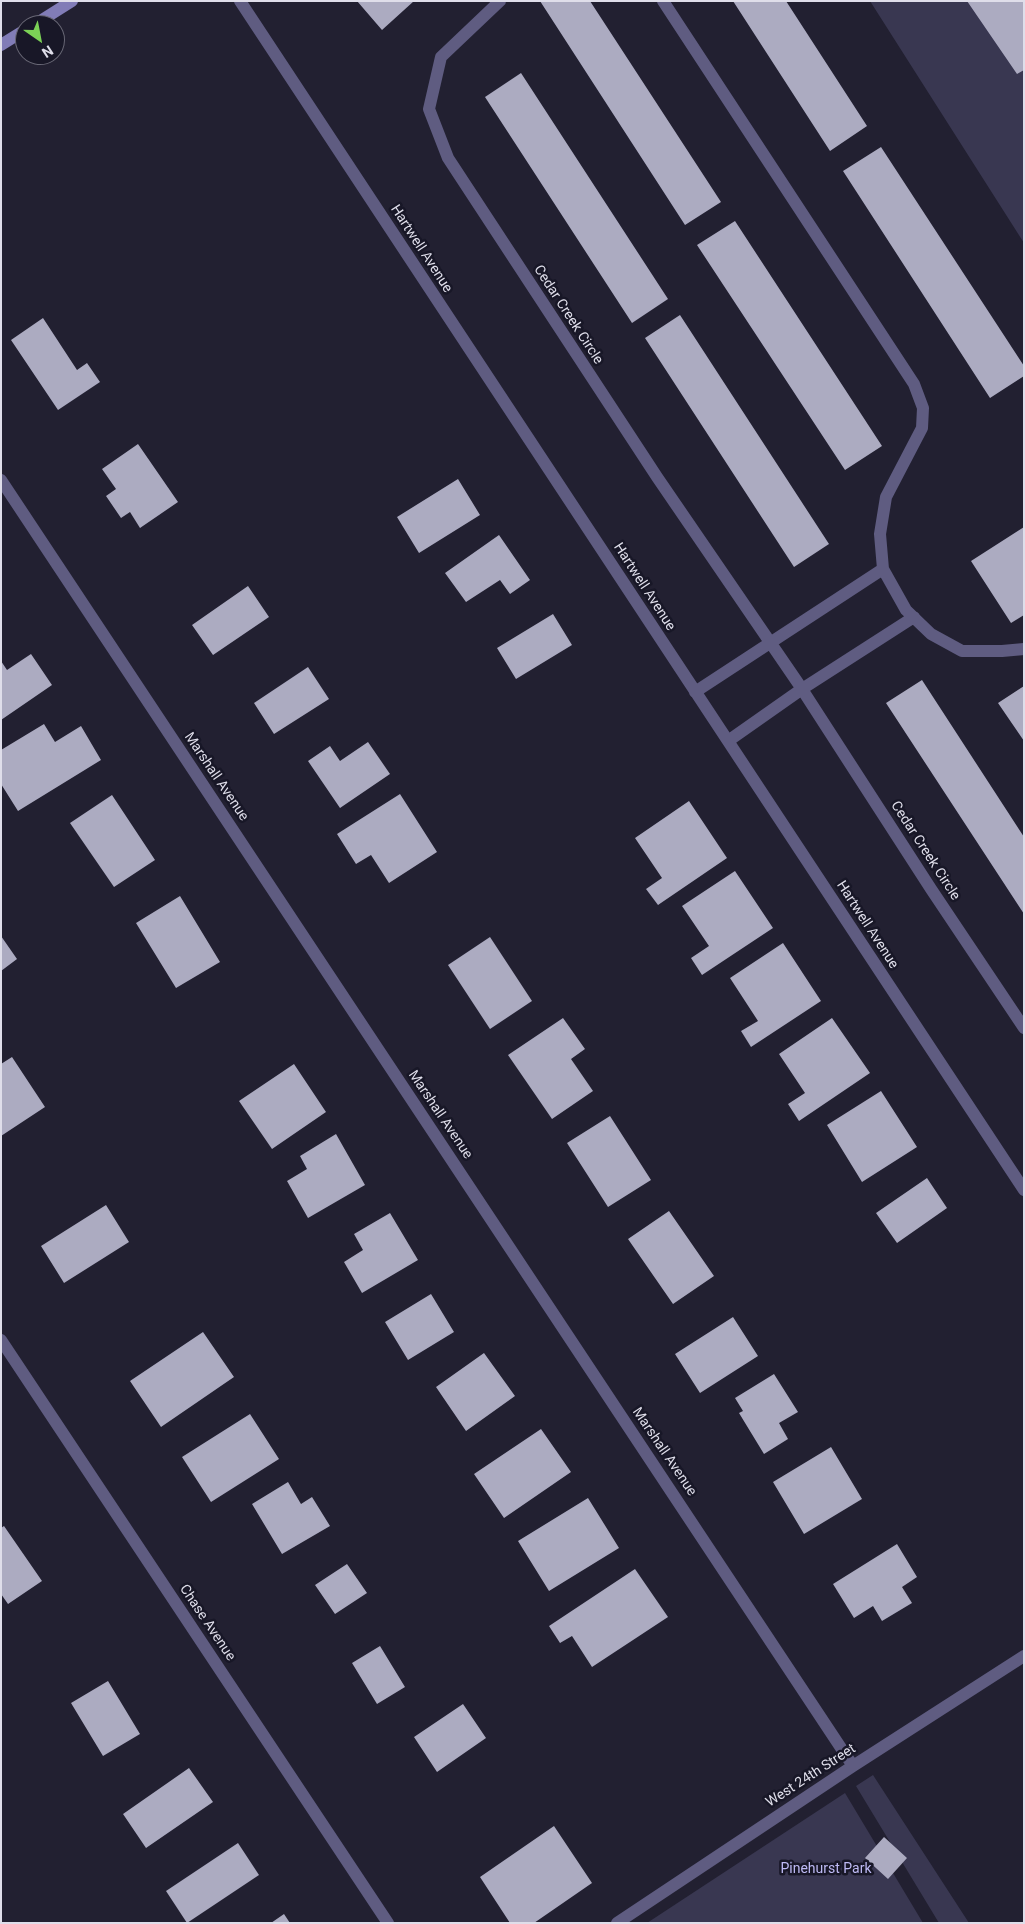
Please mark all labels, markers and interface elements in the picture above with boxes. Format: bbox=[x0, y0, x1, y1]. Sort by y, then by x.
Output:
north arrow bbox=[15, 15, 65, 65]
text: N bbox=[39, 42, 56, 61]
street label: Hartwell Avenue bbox=[386, 202, 456, 296]
street label: Cedar Creek Circle bbox=[530, 262, 606, 368]
street label: Hartwell Avenue bbox=[609, 540, 679, 634]
street label: Marshall Avenue bbox=[180, 730, 252, 824]
street label: Cedar Creek Circle bbox=[887, 798, 963, 904]
street label: Hartwell Avenue bbox=[832, 878, 902, 972]
street label: Marshall Avenue bbox=[404, 1068, 476, 1162]
street label: Marshall Avenue bbox=[628, 1405, 700, 1499]
street label: Chase Avenue bbox=[175, 1582, 239, 1664]
street label: West 24th Street bbox=[763, 1741, 859, 1811]
park label: Pinehurst Park bbox=[780, 1861, 872, 1877]

